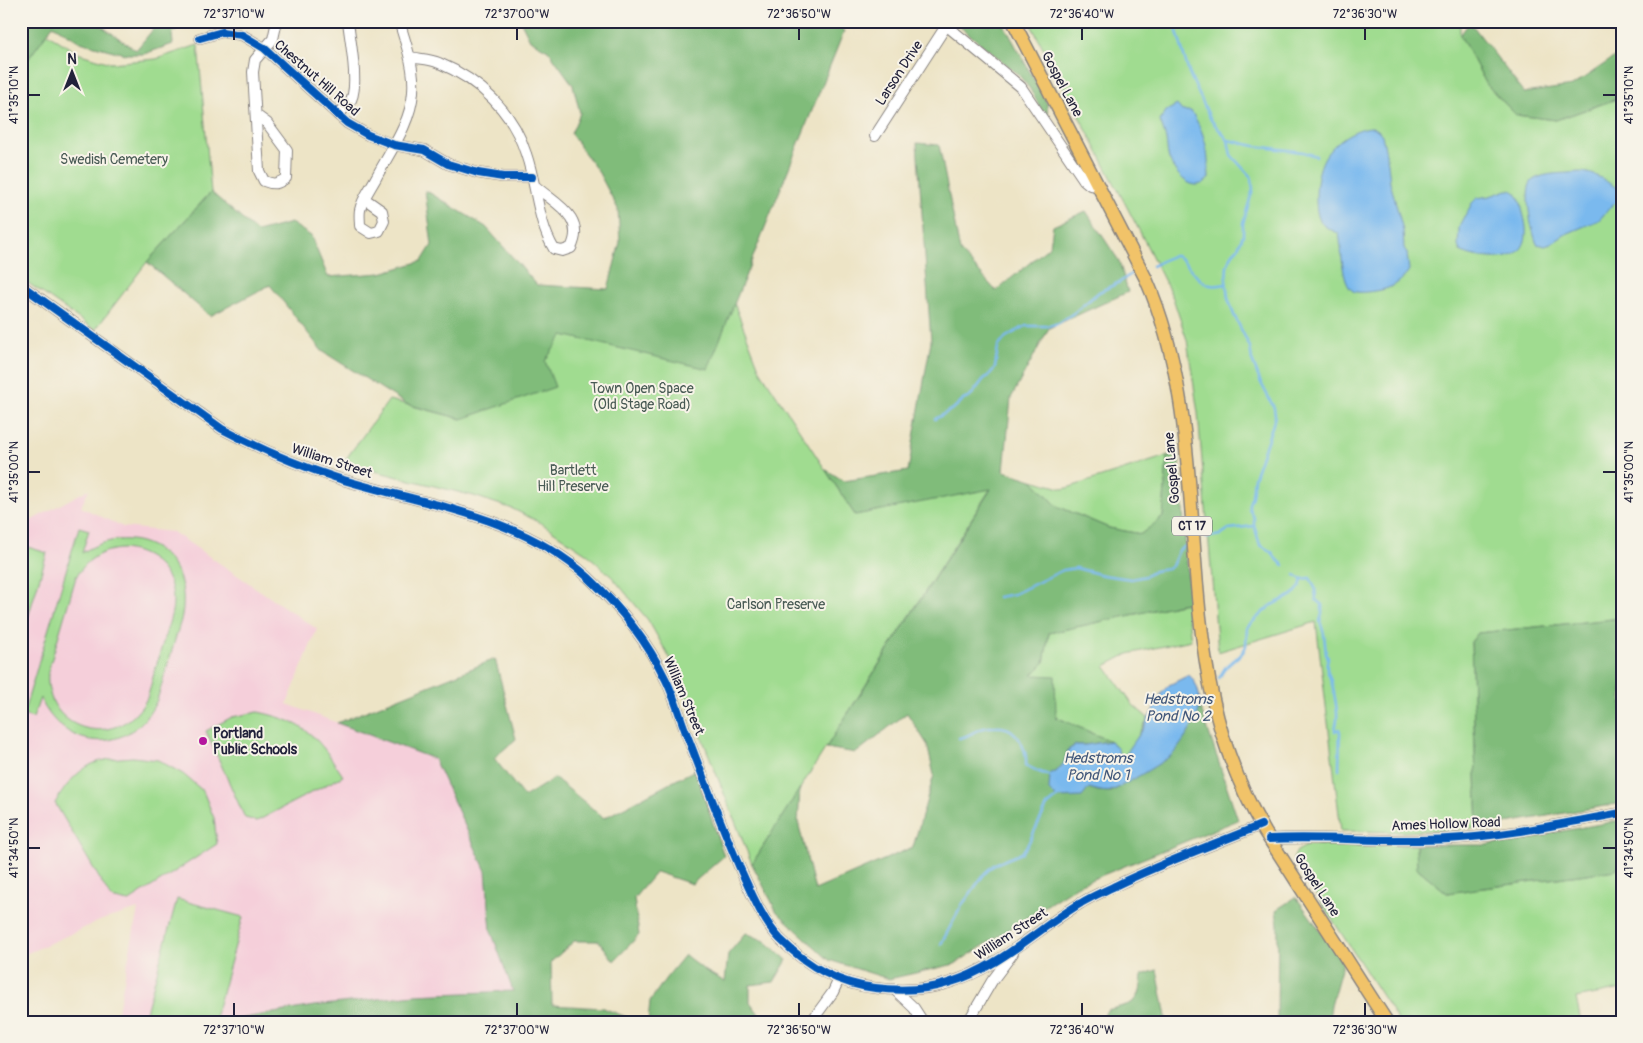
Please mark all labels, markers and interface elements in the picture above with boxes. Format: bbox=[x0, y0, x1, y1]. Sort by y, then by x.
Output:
text: 72°37'10"W bbox=[203, 7, 265, 22]
text: 72°37'00"W bbox=[484, 7, 550, 22]
text: 72°36'50"W bbox=[767, 7, 831, 22]
text: 72°36'40"W bbox=[1050, 7, 1114, 22]
text: 72°36'30"W bbox=[1333, 7, 1397, 22]
street label: Chestnut Hill Road bbox=[271, 36, 363, 120]
street label: Larson Drive bbox=[872, 37, 926, 109]
north arrow bbox=[48, 48, 98, 98]
street label: Gospel Lane bbox=[1038, 48, 1086, 120]
text: N bbox=[67, 51, 77, 68]
text: 41°35'10"N bbox=[7, 66, 22, 124]
text: 41°35'10"N bbox=[1622, 66, 1637, 124]
park label: Swedish Cemetery bbox=[60, 151, 168, 168]
park label: Town Open Space (Old Stage Road) bbox=[590, 380, 694, 413]
street label: Gospel Lane bbox=[1160, 431, 1184, 504]
street label: William Street bbox=[290, 440, 375, 482]
text: 41°35'00"N bbox=[7, 441, 22, 503]
text: 41°35'00"N bbox=[1622, 441, 1637, 503]
park label: Bartlett Hill Preserve bbox=[537, 462, 609, 495]
road number: CT 17 bbox=[1172, 516, 1212, 536]
park label: Carlson Preserve bbox=[727, 596, 825, 613]
street label: William Street bbox=[660, 654, 708, 738]
water label: Hedstroms Pond No 2 bbox=[1144, 690, 1215, 726]
place label: Portland Public Schools bbox=[213, 725, 298, 758]
marker: Portland Public Schools bbox=[197, 735, 209, 747]
water label: Hedstroms Pond No 1 bbox=[1064, 749, 1135, 785]
street label: Ames Hollow Road bbox=[1391, 814, 1501, 834]
text: 41°34'50"N bbox=[7, 818, 22, 878]
text: 41°34'50"N bbox=[1622, 818, 1637, 878]
street label: Gospel Lane bbox=[1290, 850, 1344, 920]
street label: William Street bbox=[971, 904, 1051, 964]
text: 72°37'10"W bbox=[203, 1023, 265, 1038]
text: 72°37'00"W bbox=[484, 1023, 550, 1038]
text: 72°36'50"W bbox=[767, 1023, 831, 1038]
text: 72°36'40"W bbox=[1050, 1023, 1114, 1038]
text: 72°36'30"W bbox=[1333, 1023, 1397, 1038]

